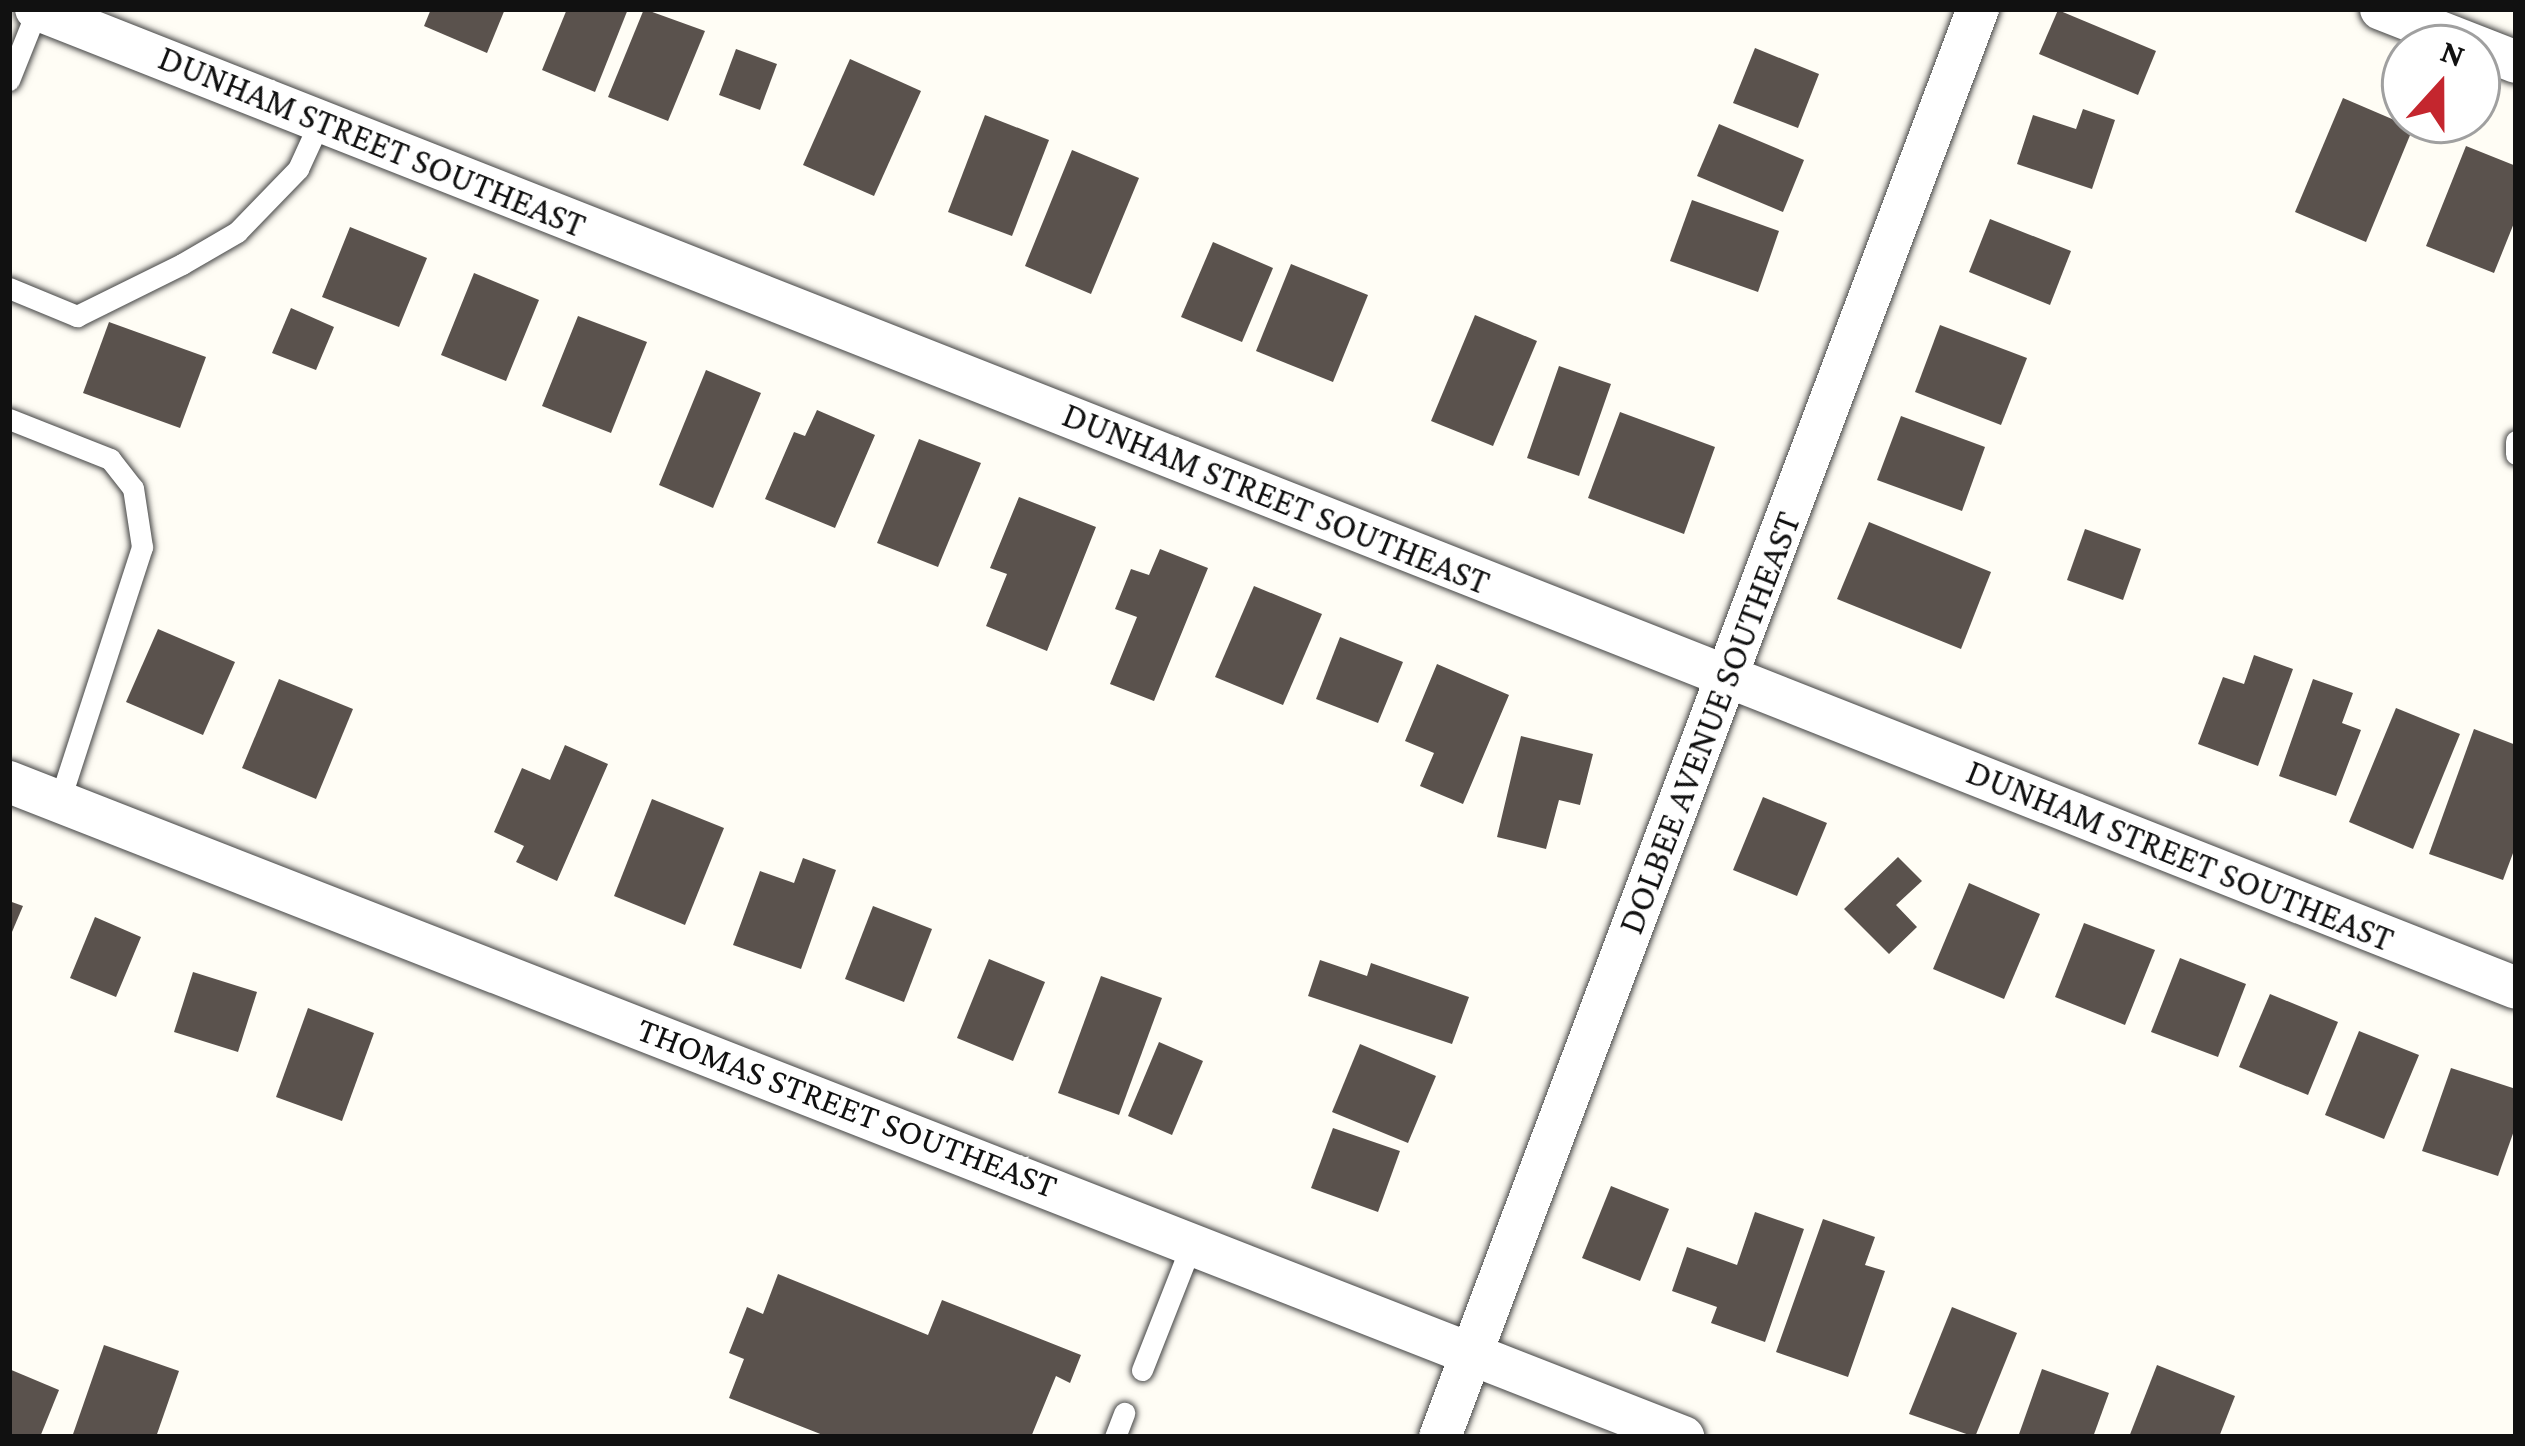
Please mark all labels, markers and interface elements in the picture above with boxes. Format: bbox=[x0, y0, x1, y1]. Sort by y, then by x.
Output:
north arrow bbox=[2381, 24, 2501, 144]
text: N bbox=[2436, 31, 2470, 74]
street label: DUNHAM STREET SOUTHEAST bbox=[152, 36, 592, 248]
street label: DUNHAM STREET SOUTHEAST bbox=[1056, 393, 1496, 605]
street label: DOLBEE AVENUE SOUTHEAST bbox=[1609, 506, 1811, 940]
street label: DUNHAM STREET SOUTHEAST bbox=[1960, 750, 2400, 962]
street label: THOMAS STREET SOUTHEAST bbox=[631, 1008, 1063, 1208]

